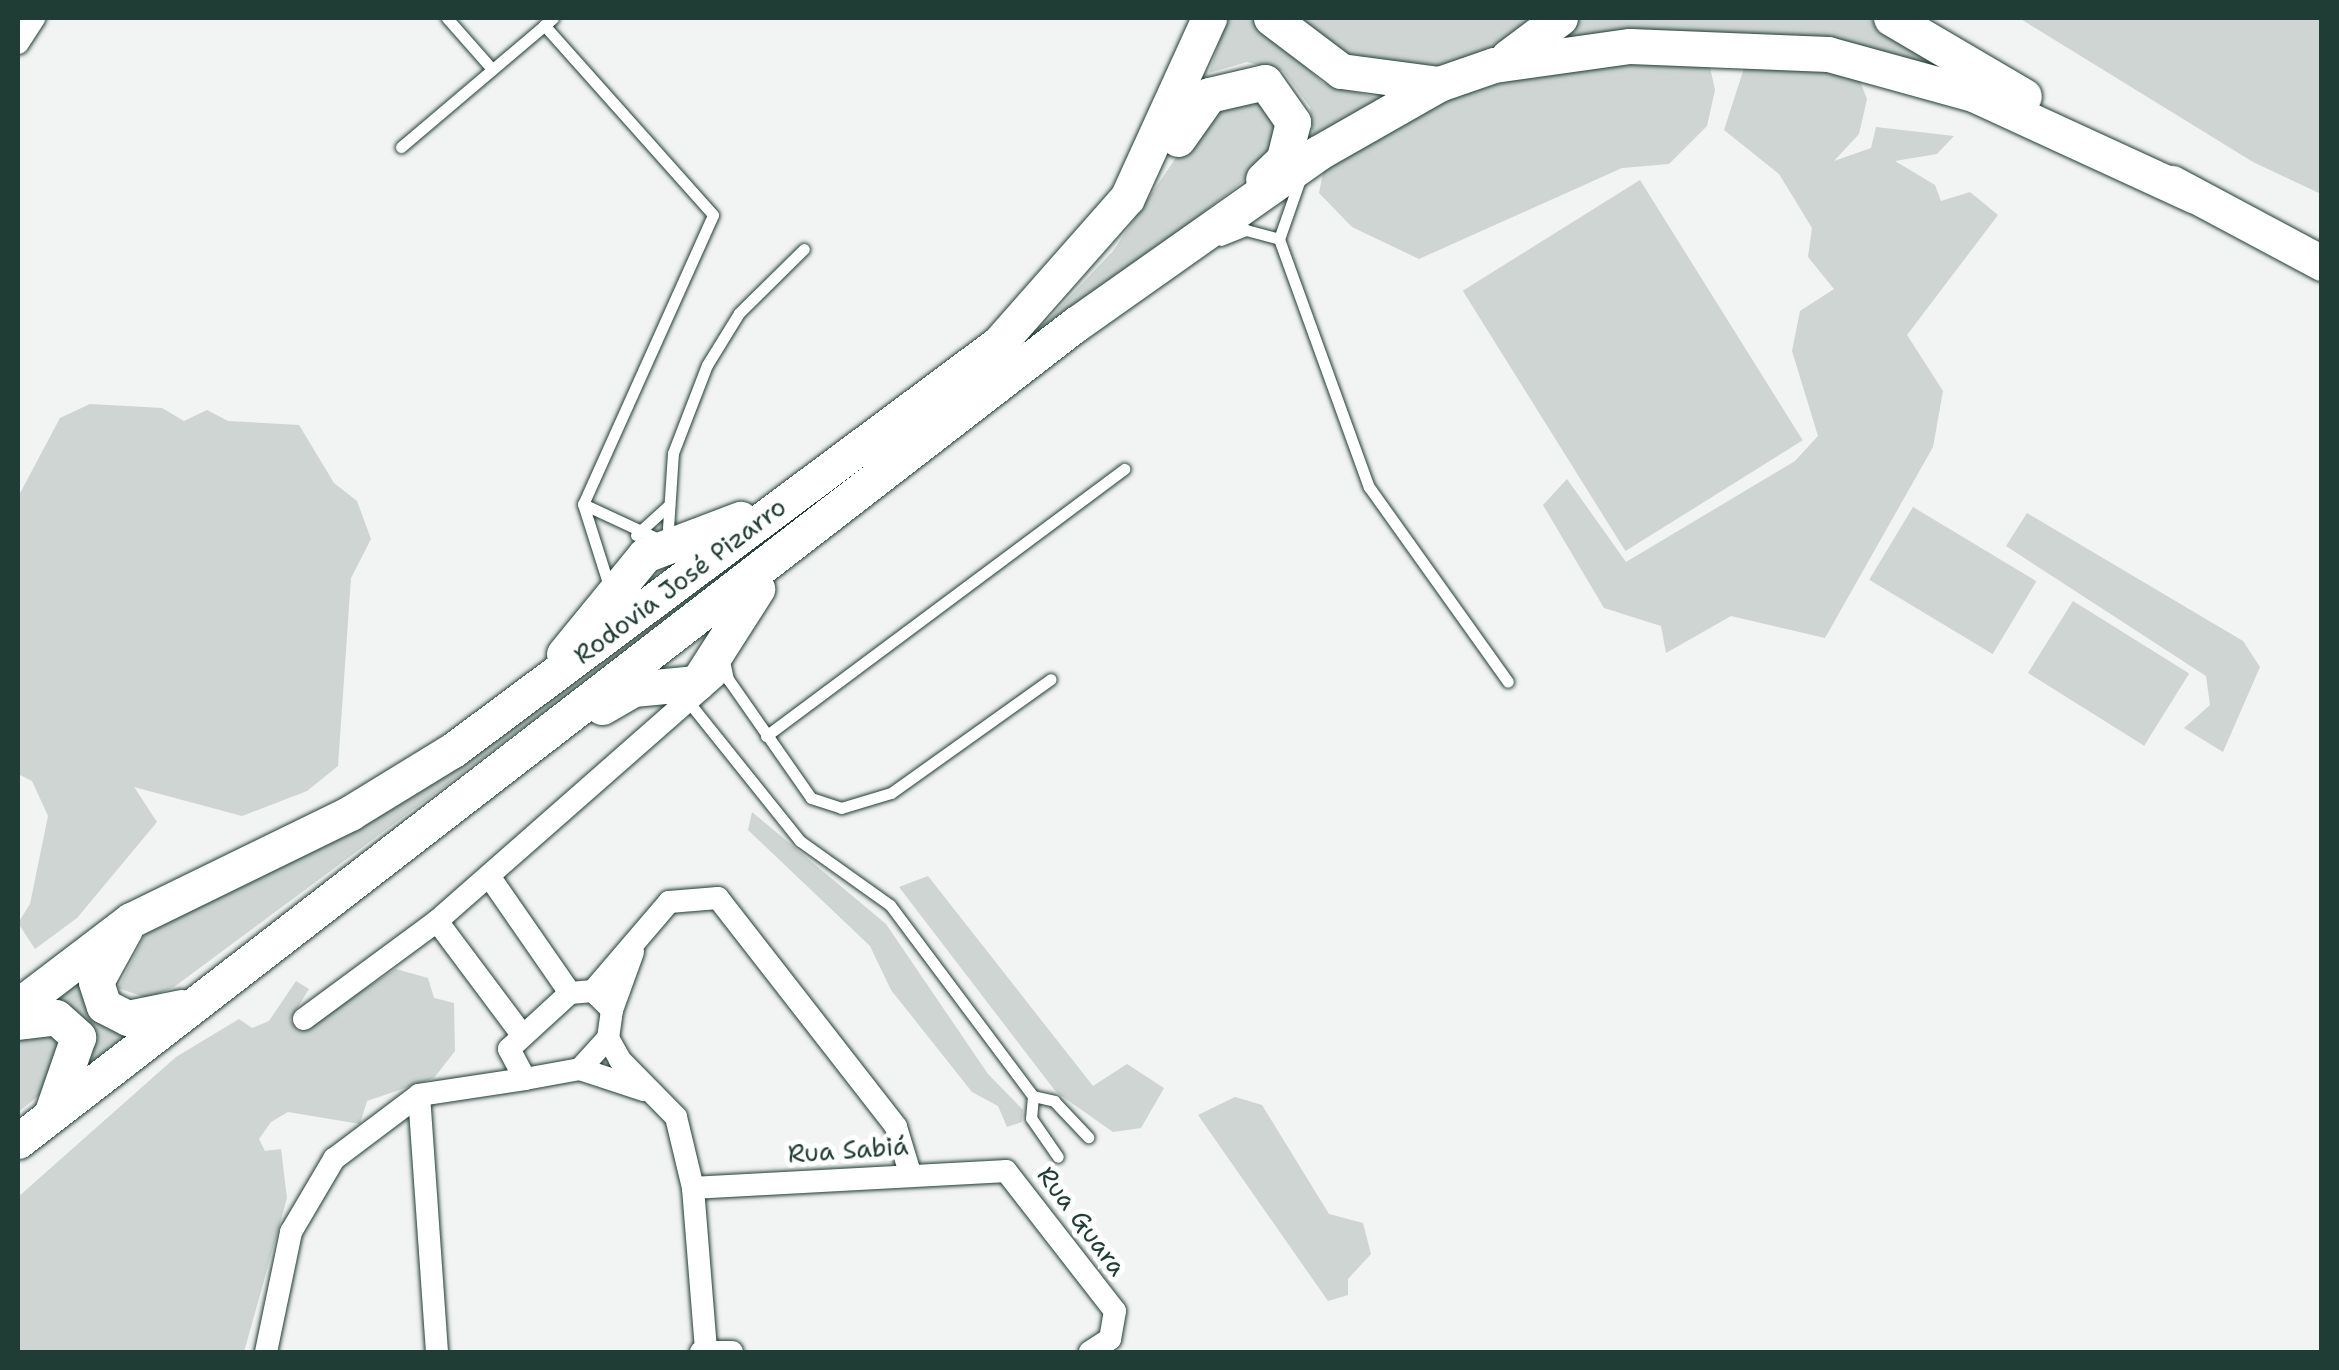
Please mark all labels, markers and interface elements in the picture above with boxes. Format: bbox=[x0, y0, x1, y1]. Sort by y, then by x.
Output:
street label: Rodovia José Pizarro bbox=[568, 492, 792, 670]
street label: Rua Sabiá bbox=[787, 1131, 909, 1169]
street label: Rua Guara bbox=[1031, 1160, 1133, 1282]

